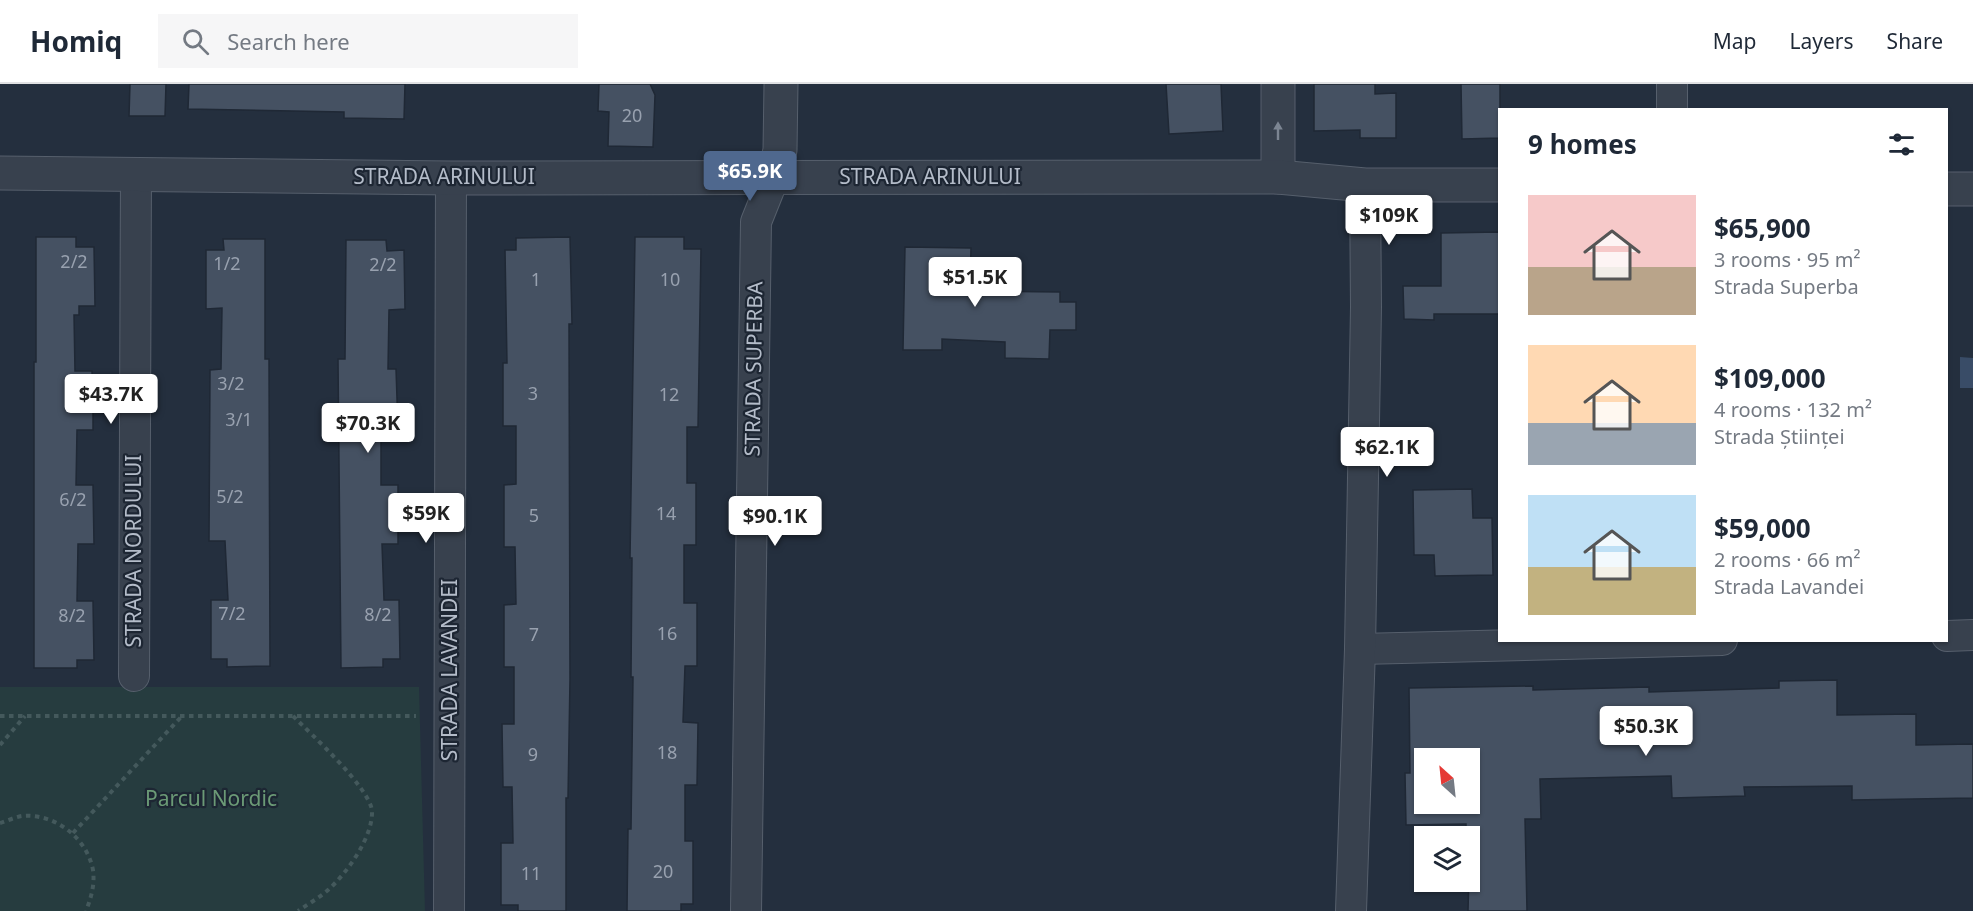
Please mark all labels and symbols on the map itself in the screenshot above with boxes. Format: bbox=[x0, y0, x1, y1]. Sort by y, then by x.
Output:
house number: 20 bbox=[622, 103, 642, 127]
one-way arrow bbox=[1273, 121, 1283, 140]
pin: $65.9K bbox=[701, 151, 799, 202]
street label: STRADA ARINULUI bbox=[353, 162, 535, 190]
street label: STRADA ARINULUI bbox=[839, 162, 1021, 190]
pin: $109K bbox=[1347, 195, 1431, 246]
house number: 2/2 bbox=[60, 249, 88, 273]
house number: 1/2 bbox=[213, 251, 241, 275]
house number: 2/2 bbox=[369, 252, 397, 276]
pin: $51.5K bbox=[926, 257, 1024, 308]
house number: 1 bbox=[531, 267, 541, 291]
house number: 10 bbox=[660, 267, 680, 291]
street label: STRADA SUPERBA bbox=[737, 281, 769, 457]
house number: 3/2 bbox=[217, 371, 245, 395]
pin: $43.7K bbox=[62, 374, 160, 425]
house number: 3 bbox=[528, 381, 538, 405]
house number: 12 bbox=[659, 382, 679, 406]
pin: $70.3K bbox=[319, 403, 417, 454]
house number: 3/1 bbox=[225, 407, 253, 431]
pin: $62.1K bbox=[1338, 427, 1436, 478]
street label: STRADA NORDULUI bbox=[119, 455, 147, 647]
house number: 5/2 bbox=[216, 484, 244, 508]
house number: 6/2 bbox=[59, 487, 87, 511]
pin: $59K bbox=[390, 493, 462, 544]
pin: $90.1K bbox=[726, 496, 824, 547]
house number: 14 bbox=[656, 501, 676, 525]
house number: 5 bbox=[529, 503, 539, 527]
street label: STRADA LAVANDEI bbox=[435, 579, 463, 761]
house number: 7/2 bbox=[218, 601, 246, 625]
house number: 8/2 bbox=[364, 602, 392, 626]
house number: 8/2 bbox=[58, 603, 86, 627]
house number: 16 bbox=[657, 621, 677, 645]
house number: 7 bbox=[529, 622, 539, 646]
pin: $50.3K bbox=[1597, 706, 1695, 757]
house number: 18 bbox=[657, 740, 677, 764]
house number: 9 bbox=[528, 742, 538, 766]
north arrow bbox=[1414, 748, 1480, 814]
park label: Parcul Nordic bbox=[145, 784, 277, 812]
house number: 20 bbox=[653, 859, 673, 883]
house number: 11 bbox=[521, 861, 541, 885]

